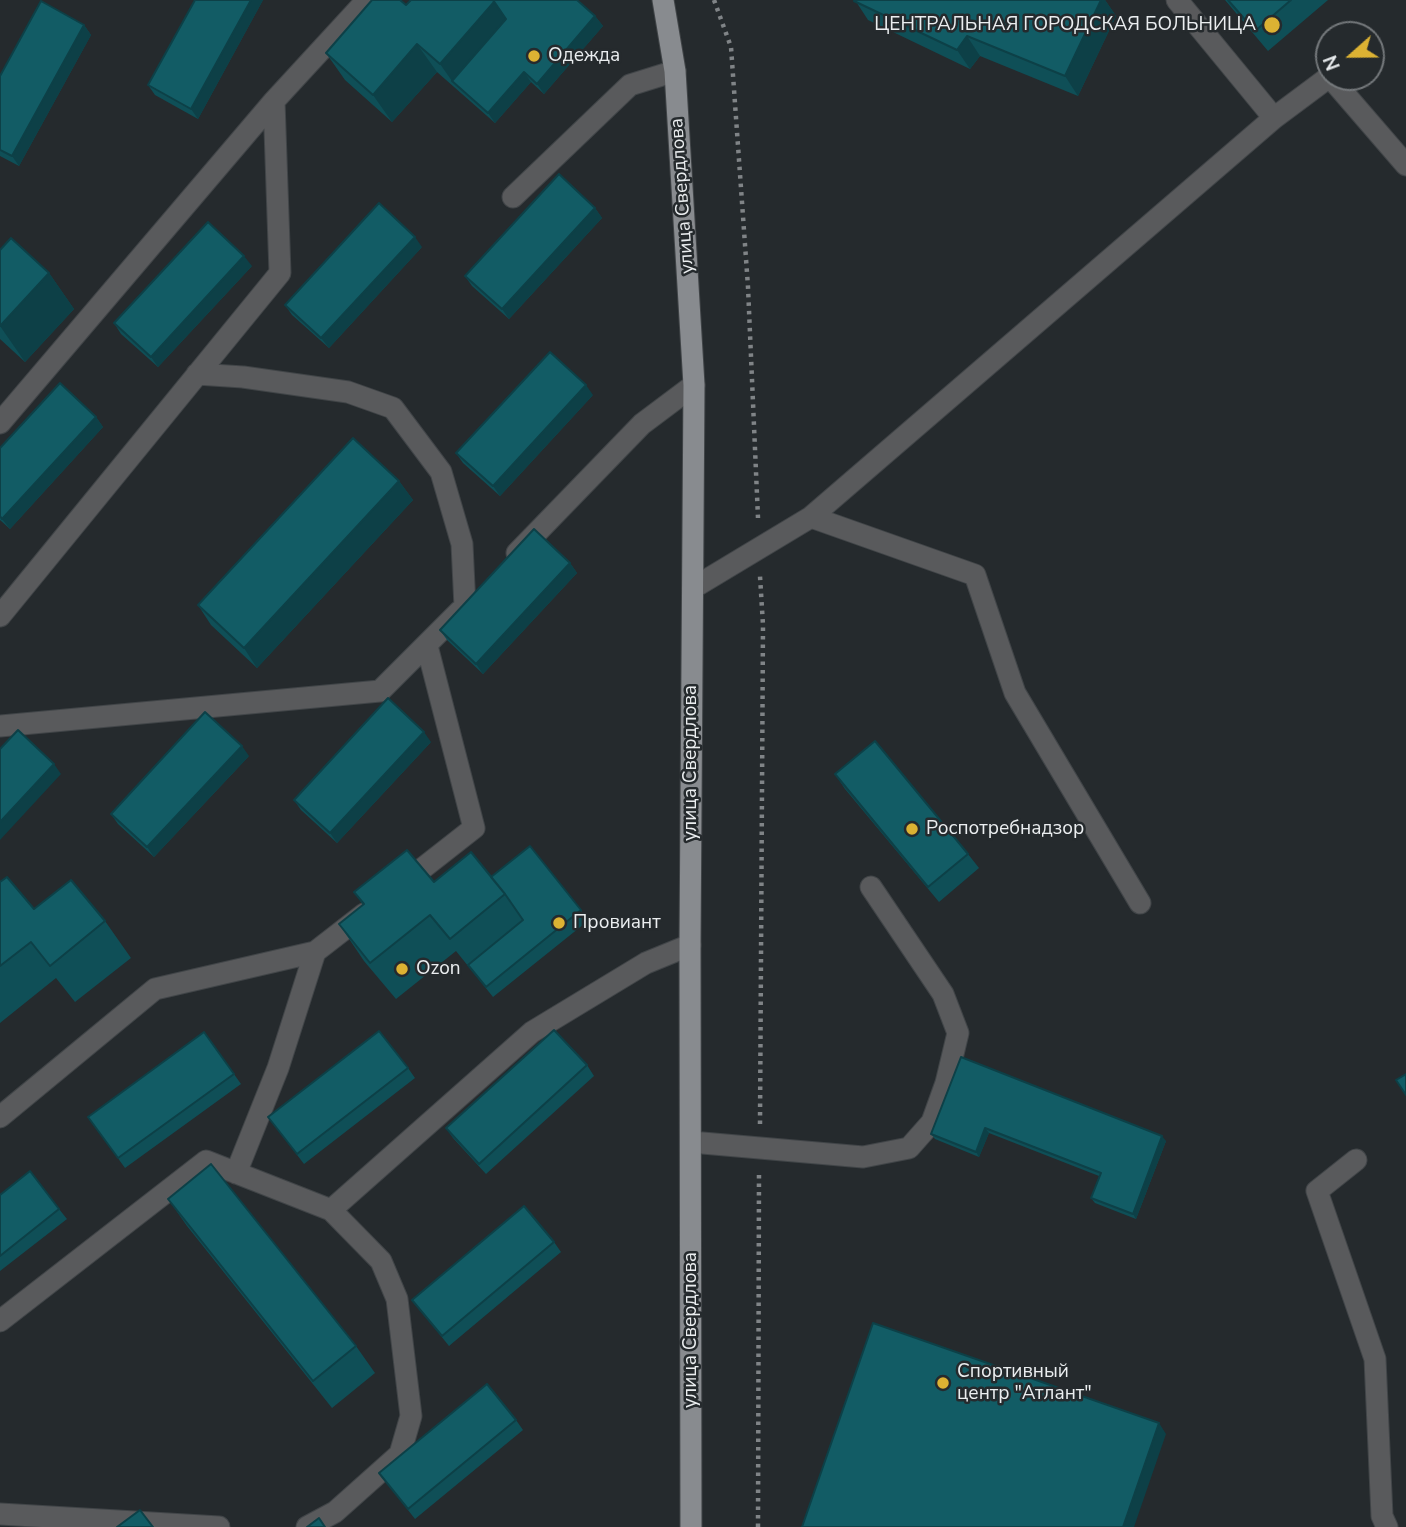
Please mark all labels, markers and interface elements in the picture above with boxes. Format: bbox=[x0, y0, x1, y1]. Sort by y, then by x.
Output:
place label: ЦЕНТРАЛЬНАЯ ГОРОДСКАЯ БОЛЬНИЦА bbox=[874, 14, 1256, 36]
marker: ЦЕНТРАЛЬНАЯ ГОРОДСКАЯ БОЛЬНИЦА bbox=[1262, 15, 1282, 35]
north arrow bbox=[1315, 21, 1385, 91]
place label: Одежда bbox=[548, 45, 620, 67]
marker: Одежда bbox=[526, 48, 542, 64]
text: N bbox=[1318, 52, 1347, 74]
street label: улица Свердлова bbox=[666, 117, 700, 275]
street label: улица Свердлова bbox=[680, 685, 702, 841]
place label: Роспотребнадзор bbox=[926, 818, 1084, 840]
marker: Роспотребнадзор bbox=[904, 821, 920, 837]
place label: Провиант bbox=[573, 912, 661, 934]
marker: Провиант bbox=[551, 915, 567, 931]
place label: Ozon bbox=[416, 958, 461, 980]
marker: Ozon bbox=[394, 961, 410, 977]
street label: улица Свердлова bbox=[680, 1252, 702, 1408]
place label: Спортивный центр "Атлант" bbox=[957, 1361, 1092, 1405]
marker: Спортивный центр "Атлант" bbox=[935, 1375, 951, 1391]

